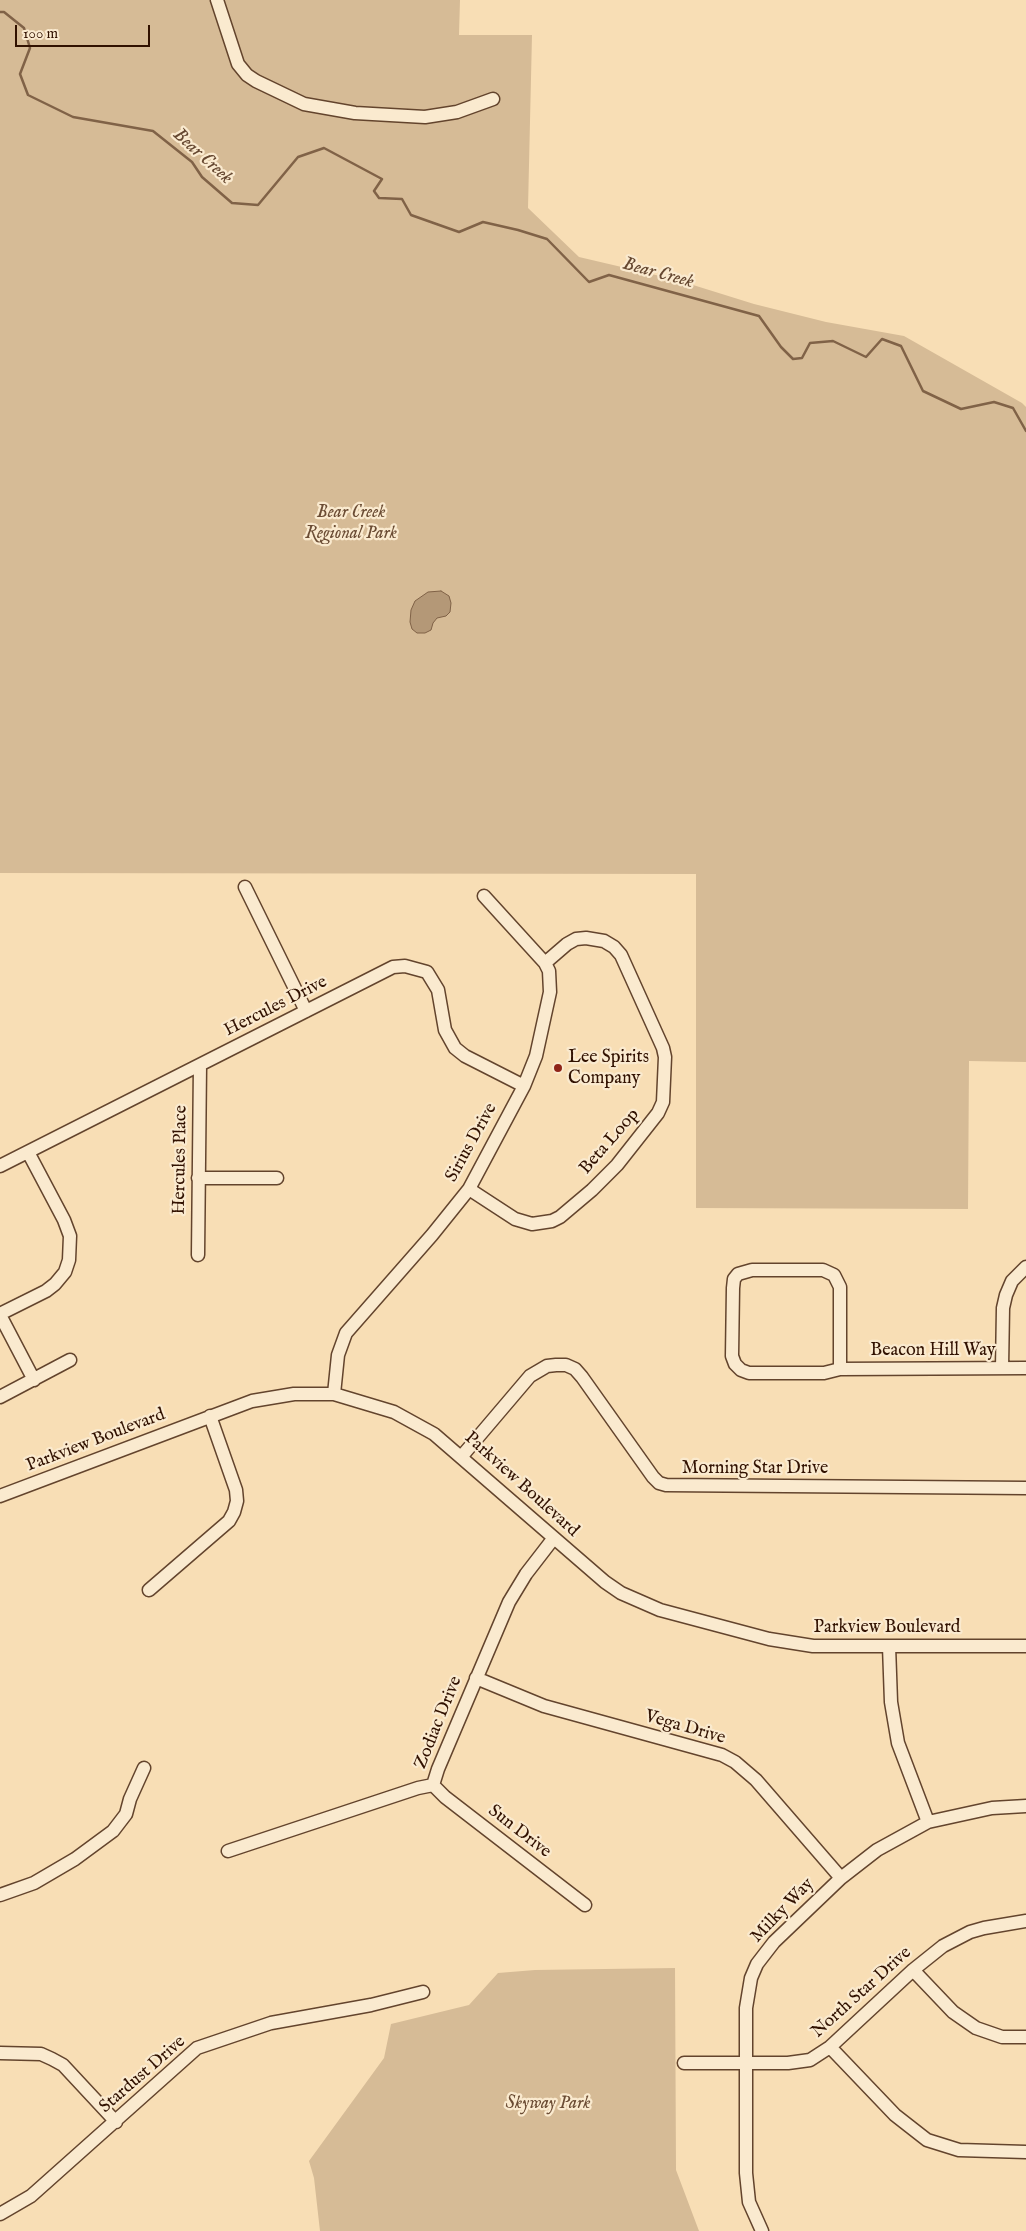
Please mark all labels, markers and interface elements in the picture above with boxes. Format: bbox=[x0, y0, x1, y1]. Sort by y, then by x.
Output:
scale bar bbox=[18, 15, 152, 47]
text: 100 m bbox=[23, 24, 58, 43]
water label: Bear Creek bbox=[167, 124, 237, 190]
water label: Bear Creek bbox=[620, 254, 696, 294]
park label: Bear Creek Regional Park bbox=[305, 502, 397, 544]
street label: Hercules Drive bbox=[221, 972, 331, 1042]
place label: Lee Spirits Company bbox=[568, 1047, 649, 1090]
marker: Lee Spirits Company bbox=[552, 1062, 564, 1074]
street label: Sirius Drive bbox=[441, 1100, 503, 1186]
street label: Hercules Place bbox=[169, 1105, 193, 1215]
street label: Beta Loop bbox=[576, 1105, 644, 1179]
street label: Beacon Hill Way bbox=[870, 1340, 996, 1362]
street label: Parkview Boulevard bbox=[24, 1405, 168, 1477]
street label: Parkview Boulevard bbox=[459, 1428, 583, 1542]
street label: Morning Star Drive bbox=[682, 1458, 828, 1480]
street label: Parkview Boulevard bbox=[814, 1617, 960, 1639]
street label: Zodiac Drive bbox=[411, 1673, 467, 1773]
street label: Vega Drive bbox=[642, 1706, 728, 1750]
street label: Sun Drive bbox=[483, 1801, 555, 1863]
street label: Milky Way bbox=[747, 1874, 819, 1948]
street label: North Star Drive bbox=[808, 1943, 916, 2043]
street label: Stardust Drive bbox=[96, 2032, 190, 2118]
park label: Skyway Park bbox=[506, 2093, 590, 2115]

